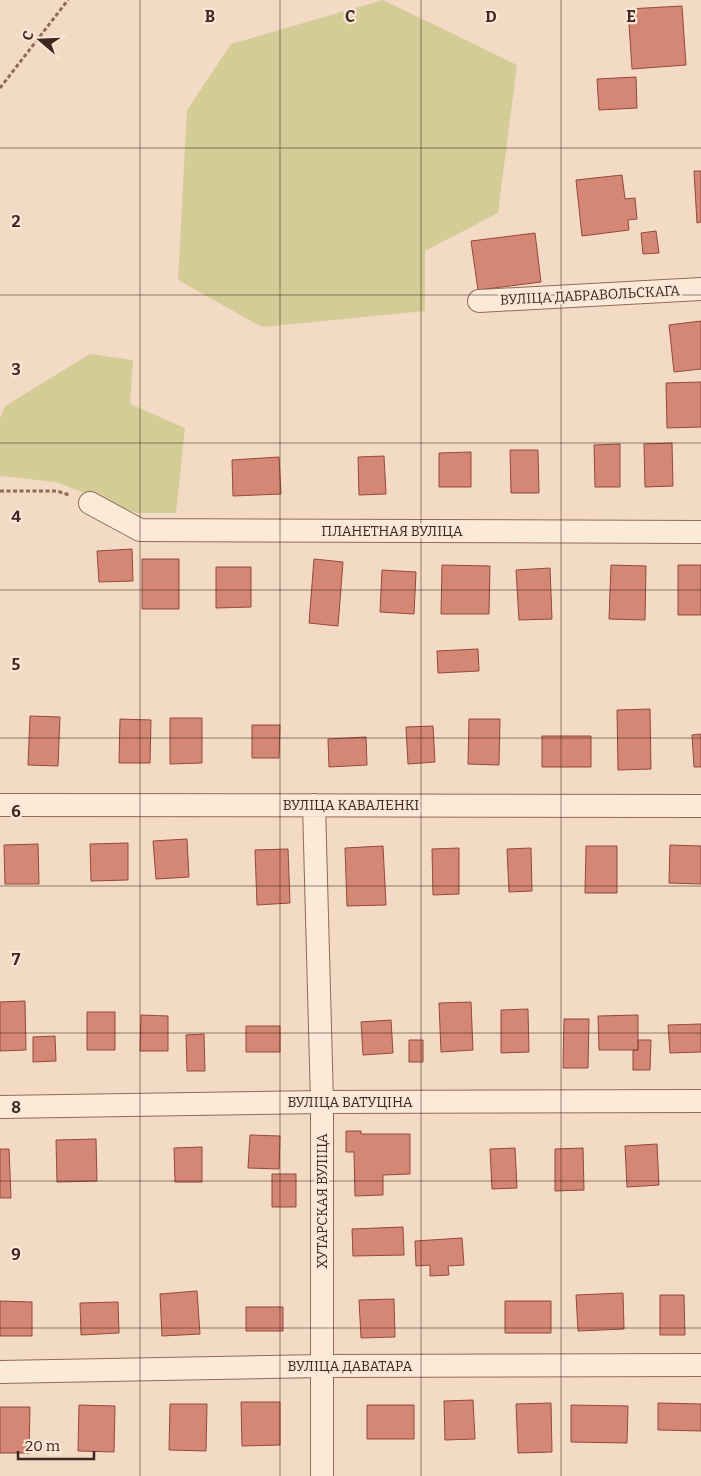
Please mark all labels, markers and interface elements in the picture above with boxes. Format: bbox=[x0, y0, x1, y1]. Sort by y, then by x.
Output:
text: B bbox=[205, 7, 215, 26]
text: C bbox=[345, 7, 355, 26]
text: D bbox=[485, 7, 497, 26]
text: E bbox=[626, 7, 636, 26]
north arrow bbox=[15, 15, 65, 65]
text: С bbox=[19, 29, 38, 43]
text: 2 bbox=[11, 212, 21, 231]
street label: ВУЛІЦА ДАБРАВОЛЬСКАГА bbox=[500, 282, 680, 309]
text: 3 bbox=[11, 360, 21, 379]
text: 4 bbox=[11, 507, 21, 526]
street label: ПЛАНЕТНАЯ ВУЛІЦА bbox=[321, 523, 463, 540]
text: 5 bbox=[12, 655, 21, 674]
street label: ВУЛІЦА КАВАЛЕНКІ bbox=[283, 797, 419, 814]
text: 6 bbox=[11, 802, 21, 821]
text: 7 bbox=[12, 950, 21, 969]
street label: ВУЛІЦА ВАТУЦІНА bbox=[287, 1094, 413, 1111]
text: 8 bbox=[11, 1098, 21, 1117]
street label: ХУТАРСКАЯ ВУЛІЦА bbox=[314, 1133, 331, 1269]
text: 9 bbox=[11, 1245, 21, 1264]
street label: ВУЛІЦА ДАВАТАРА bbox=[288, 1358, 412, 1375]
scale bar bbox=[18, 1428, 94, 1460]
text: 20 m bbox=[25, 1437, 61, 1455]

